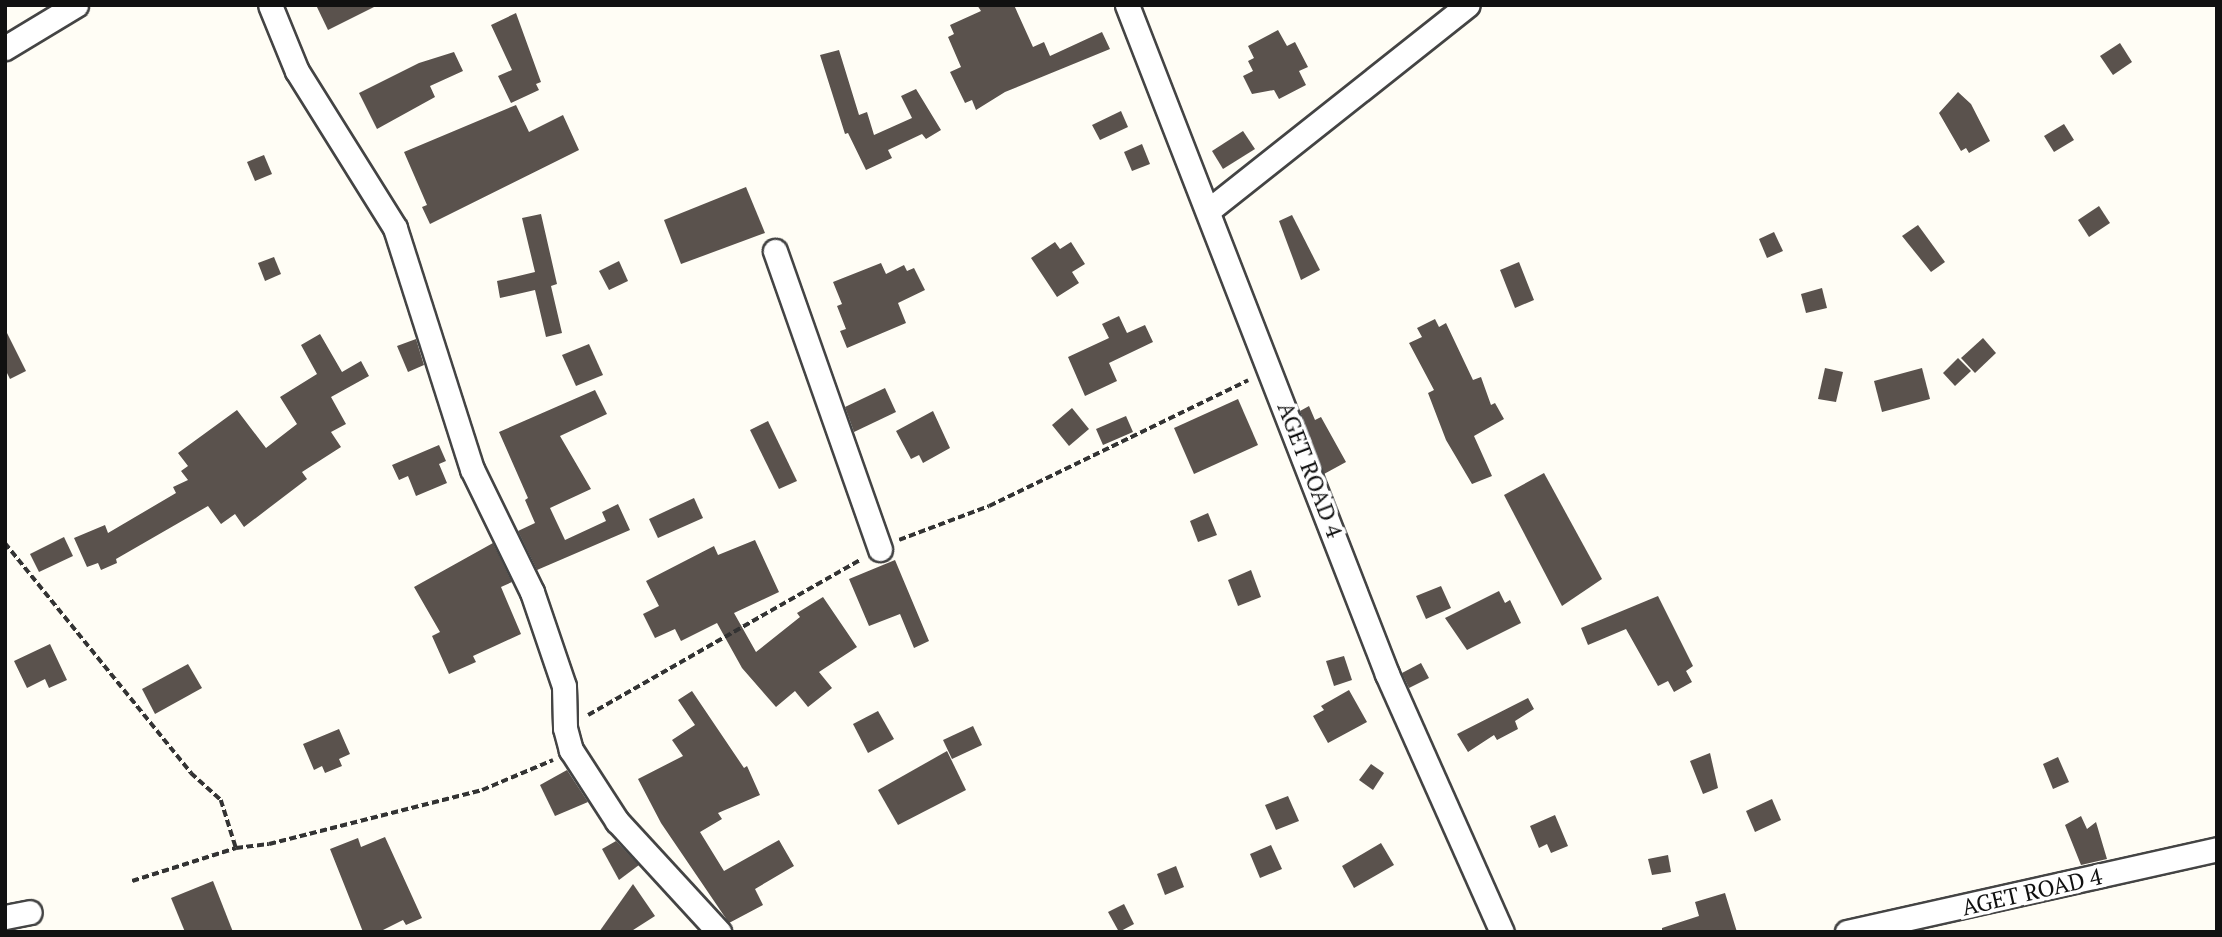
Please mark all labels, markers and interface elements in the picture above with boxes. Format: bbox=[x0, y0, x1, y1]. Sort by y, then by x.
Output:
street label: AGET ROAD 4 bbox=[1271, 398, 1349, 542]
street label: AGET ROAD 4 bbox=[1959, 862, 2105, 922]

